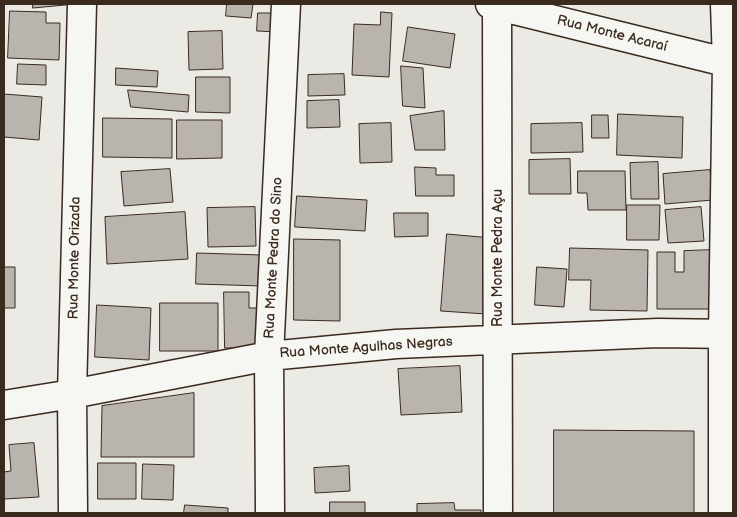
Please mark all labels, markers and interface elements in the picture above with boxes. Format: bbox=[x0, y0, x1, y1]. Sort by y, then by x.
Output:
street label: Rua Monte Acaraí bbox=[555, 12, 669, 56]
street label: Rua Monte Pedra do Sino bbox=[261, 177, 287, 339]
street label: Rua Monte Pedra Açu bbox=[490, 189, 506, 327]
street label: Rua Monte Orizada bbox=[66, 196, 84, 320]
street label: Rua Monte Agulhas Negras bbox=[279, 334, 453, 362]

